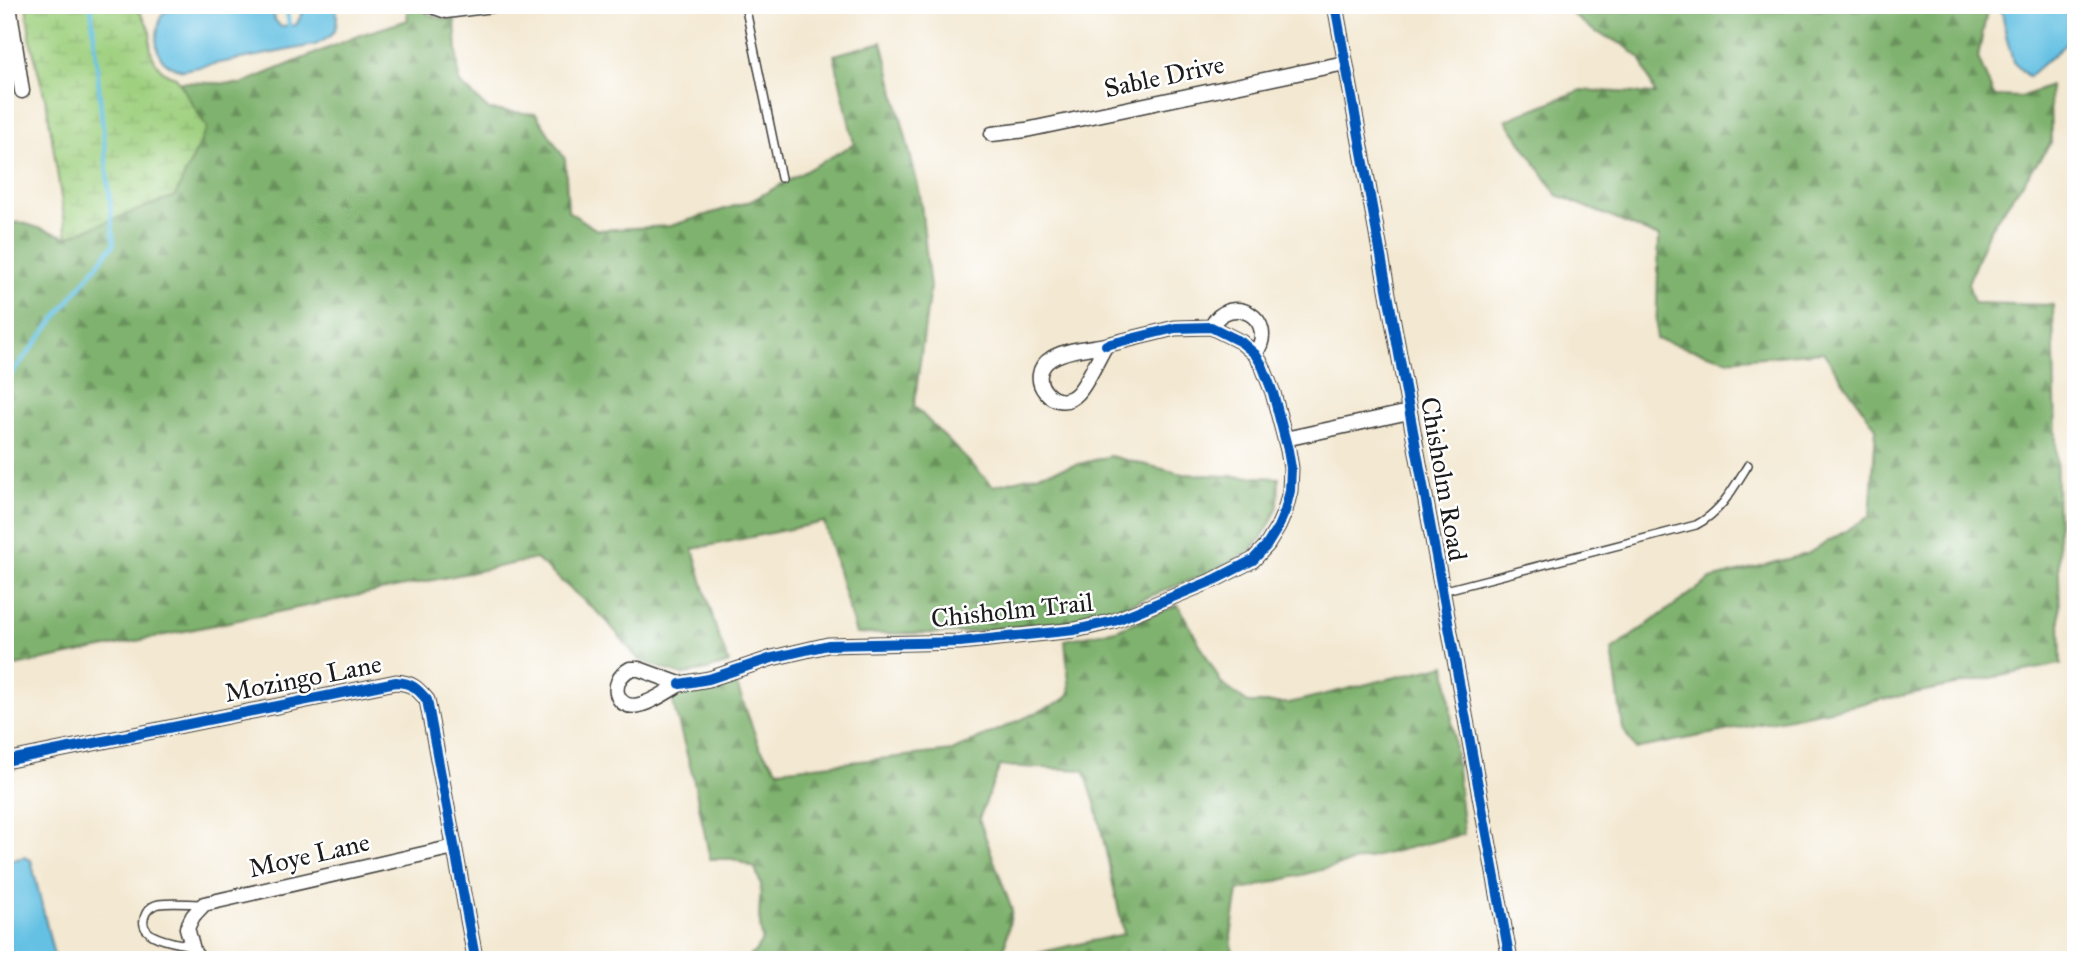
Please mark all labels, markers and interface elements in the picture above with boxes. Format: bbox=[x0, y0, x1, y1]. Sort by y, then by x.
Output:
street label: Sable Drive bbox=[1101, 48, 1227, 104]
street label: Chisholm Road bbox=[1414, 394, 1474, 564]
street label: Chisholm Trail bbox=[929, 586, 1095, 634]
street label: Mozingo Lane bbox=[222, 647, 384, 709]
street label: Moye Lane bbox=[245, 826, 373, 884]

